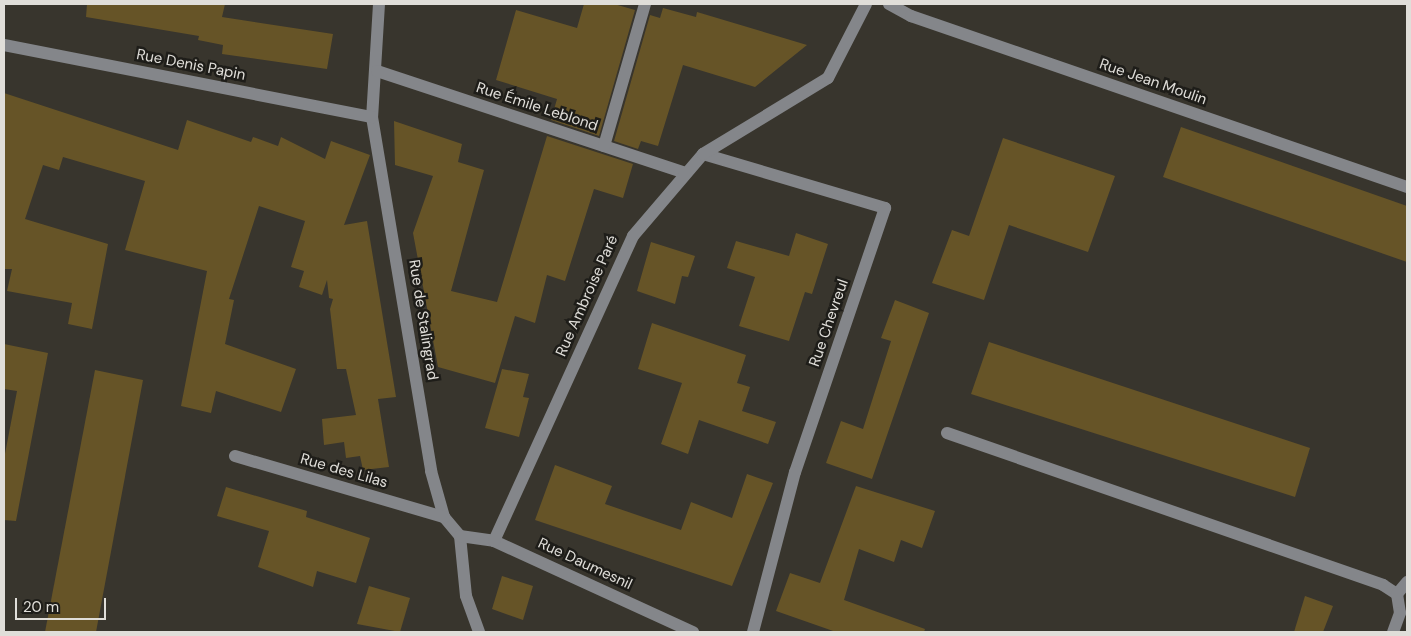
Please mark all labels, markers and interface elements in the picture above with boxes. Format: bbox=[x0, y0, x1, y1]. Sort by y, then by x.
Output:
street label: Rue Denis Papin bbox=[135, 46, 247, 84]
street label: Rue Jean Moulin bbox=[1097, 55, 1209, 109]
street label: Rue Émile Leblond bbox=[474, 79, 600, 135]
street label: Rue Ambroise Paré bbox=[552, 233, 622, 359]
street label: Rue de Stalingrad bbox=[405, 258, 441, 382]
street label: Rue Chevreul bbox=[806, 277, 852, 369]
street label: Rue des Lilas bbox=[298, 450, 390, 492]
street label: Rue Daumesnil bbox=[535, 534, 635, 594]
scale bar bbox=[18, 588, 109, 620]
text: 20 m bbox=[23, 597, 59, 617]

